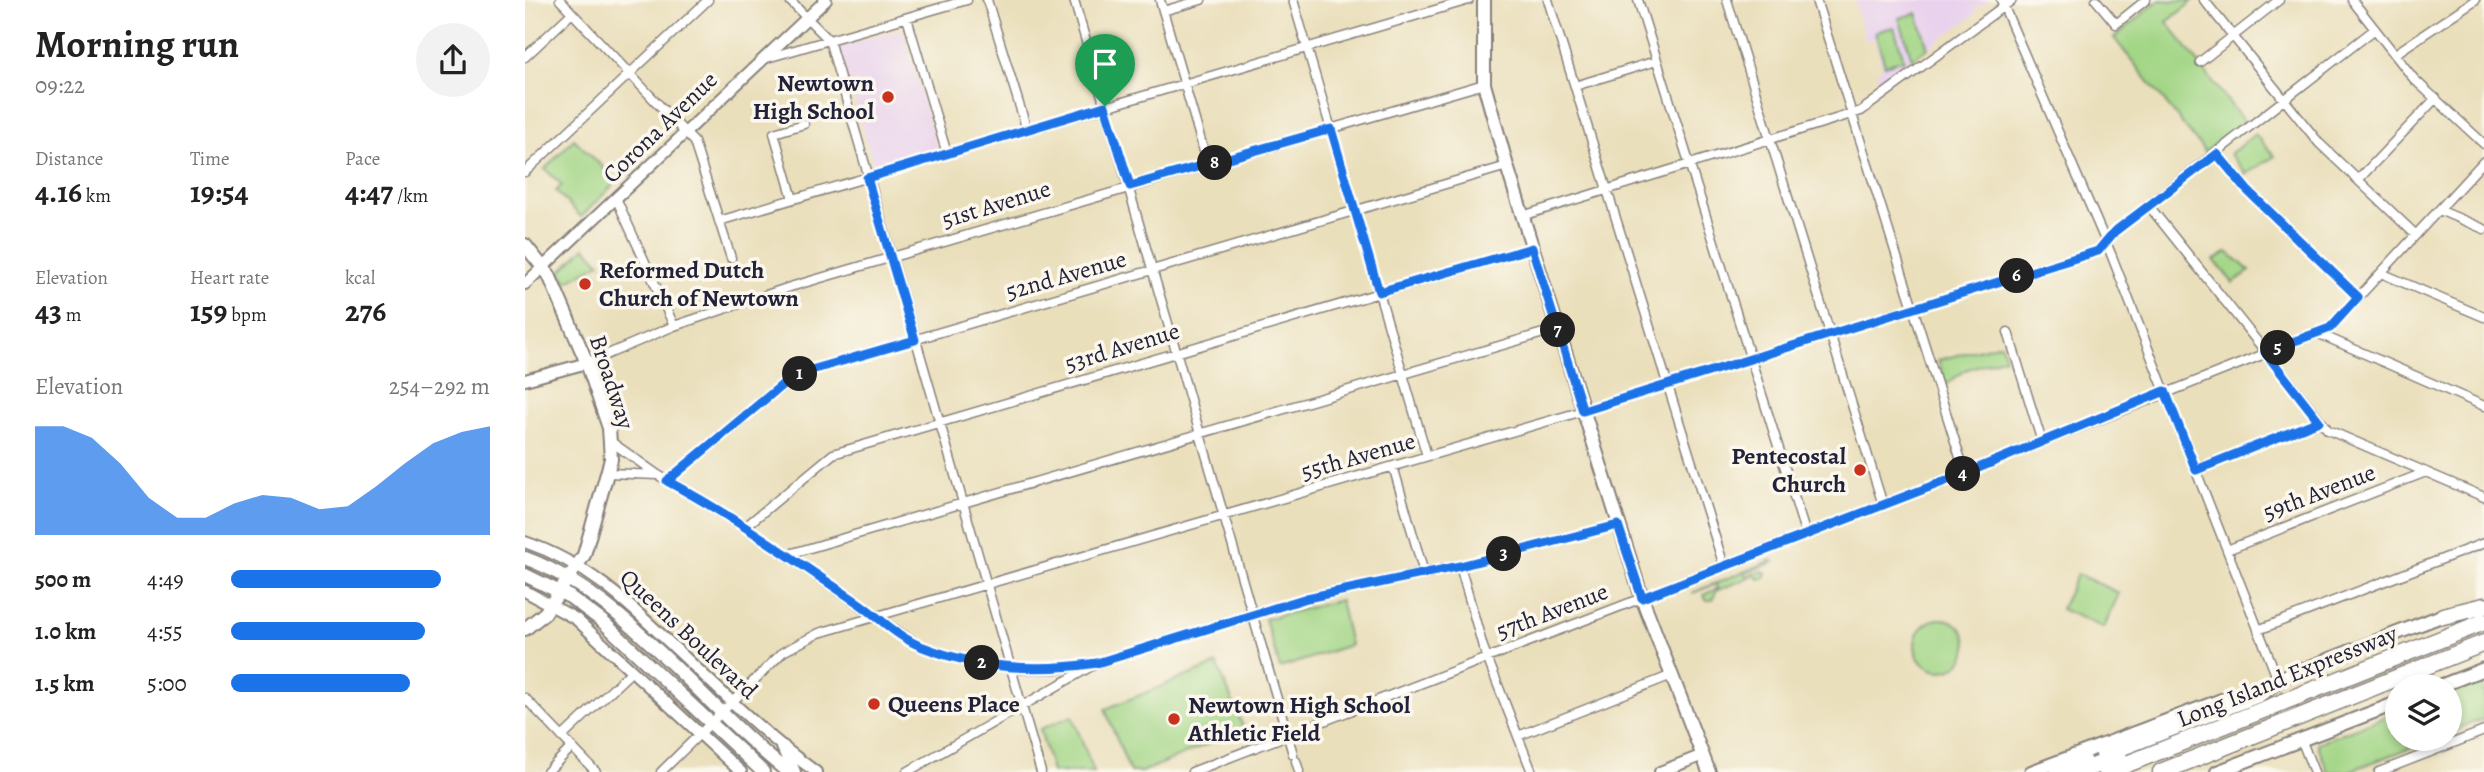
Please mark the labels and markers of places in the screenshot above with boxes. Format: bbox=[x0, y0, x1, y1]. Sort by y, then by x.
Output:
pin bbox=[1075, 34, 1135, 106]
place label: Newtown High School bbox=[753, 67, 875, 127]
marker: Newtown High School bbox=[880, 89, 896, 105]
pin: 8 bbox=[1197, 146, 1233, 180]
place label: Reformed Dutch Church of Newtown bbox=[599, 254, 799, 314]
pin: 6 bbox=[1999, 258, 2035, 294]
marker: Reformed Dutch Church of Newtown bbox=[577, 276, 593, 292]
pin: 7 bbox=[1541, 312, 1575, 348]
pin: 5 bbox=[2261, 330, 2295, 366]
pin: 1 bbox=[783, 356, 817, 392]
place label: Pentecostal Church bbox=[1731, 440, 1847, 500]
pin: 4 bbox=[1945, 456, 1981, 491]
marker: Pentecostal Church bbox=[1852, 462, 1868, 478]
pin: 3 bbox=[1487, 536, 1521, 572]
pin: 2 bbox=[965, 646, 1000, 680]
place label: Queens Place bbox=[888, 688, 1020, 720]
place label: Newtown High School Athletic Field bbox=[1187, 689, 1411, 749]
marker: Queens Place bbox=[866, 696, 882, 712]
marker: Newtown High School Athletic Field bbox=[1166, 711, 1182, 727]

